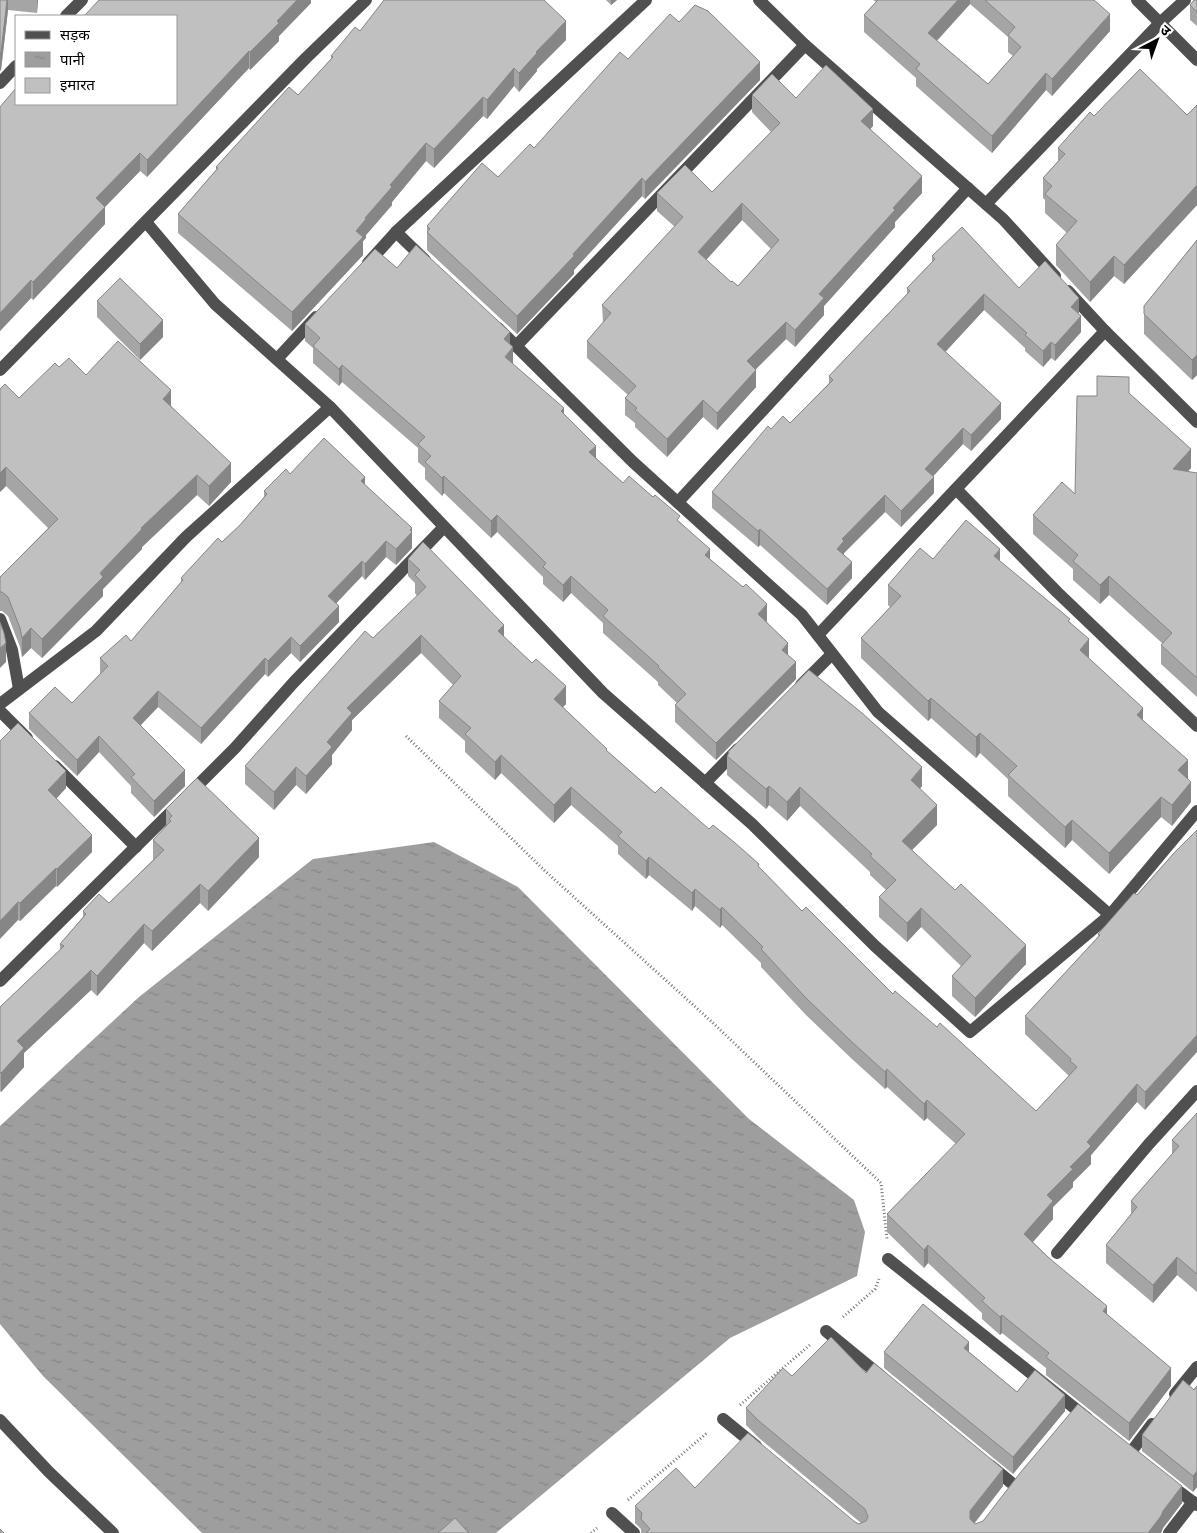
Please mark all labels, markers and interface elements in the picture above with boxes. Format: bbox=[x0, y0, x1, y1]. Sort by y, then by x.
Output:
legend bbox=[15, 15, 178, 105]
north arrow bbox=[1132, 15, 1182, 65]
text: उ bbox=[1157, 20, 1176, 40]
text: सड़क bbox=[60, 24, 90, 44]
text: पानी bbox=[60, 49, 86, 69]
text: इमारत bbox=[60, 74, 95, 94]

